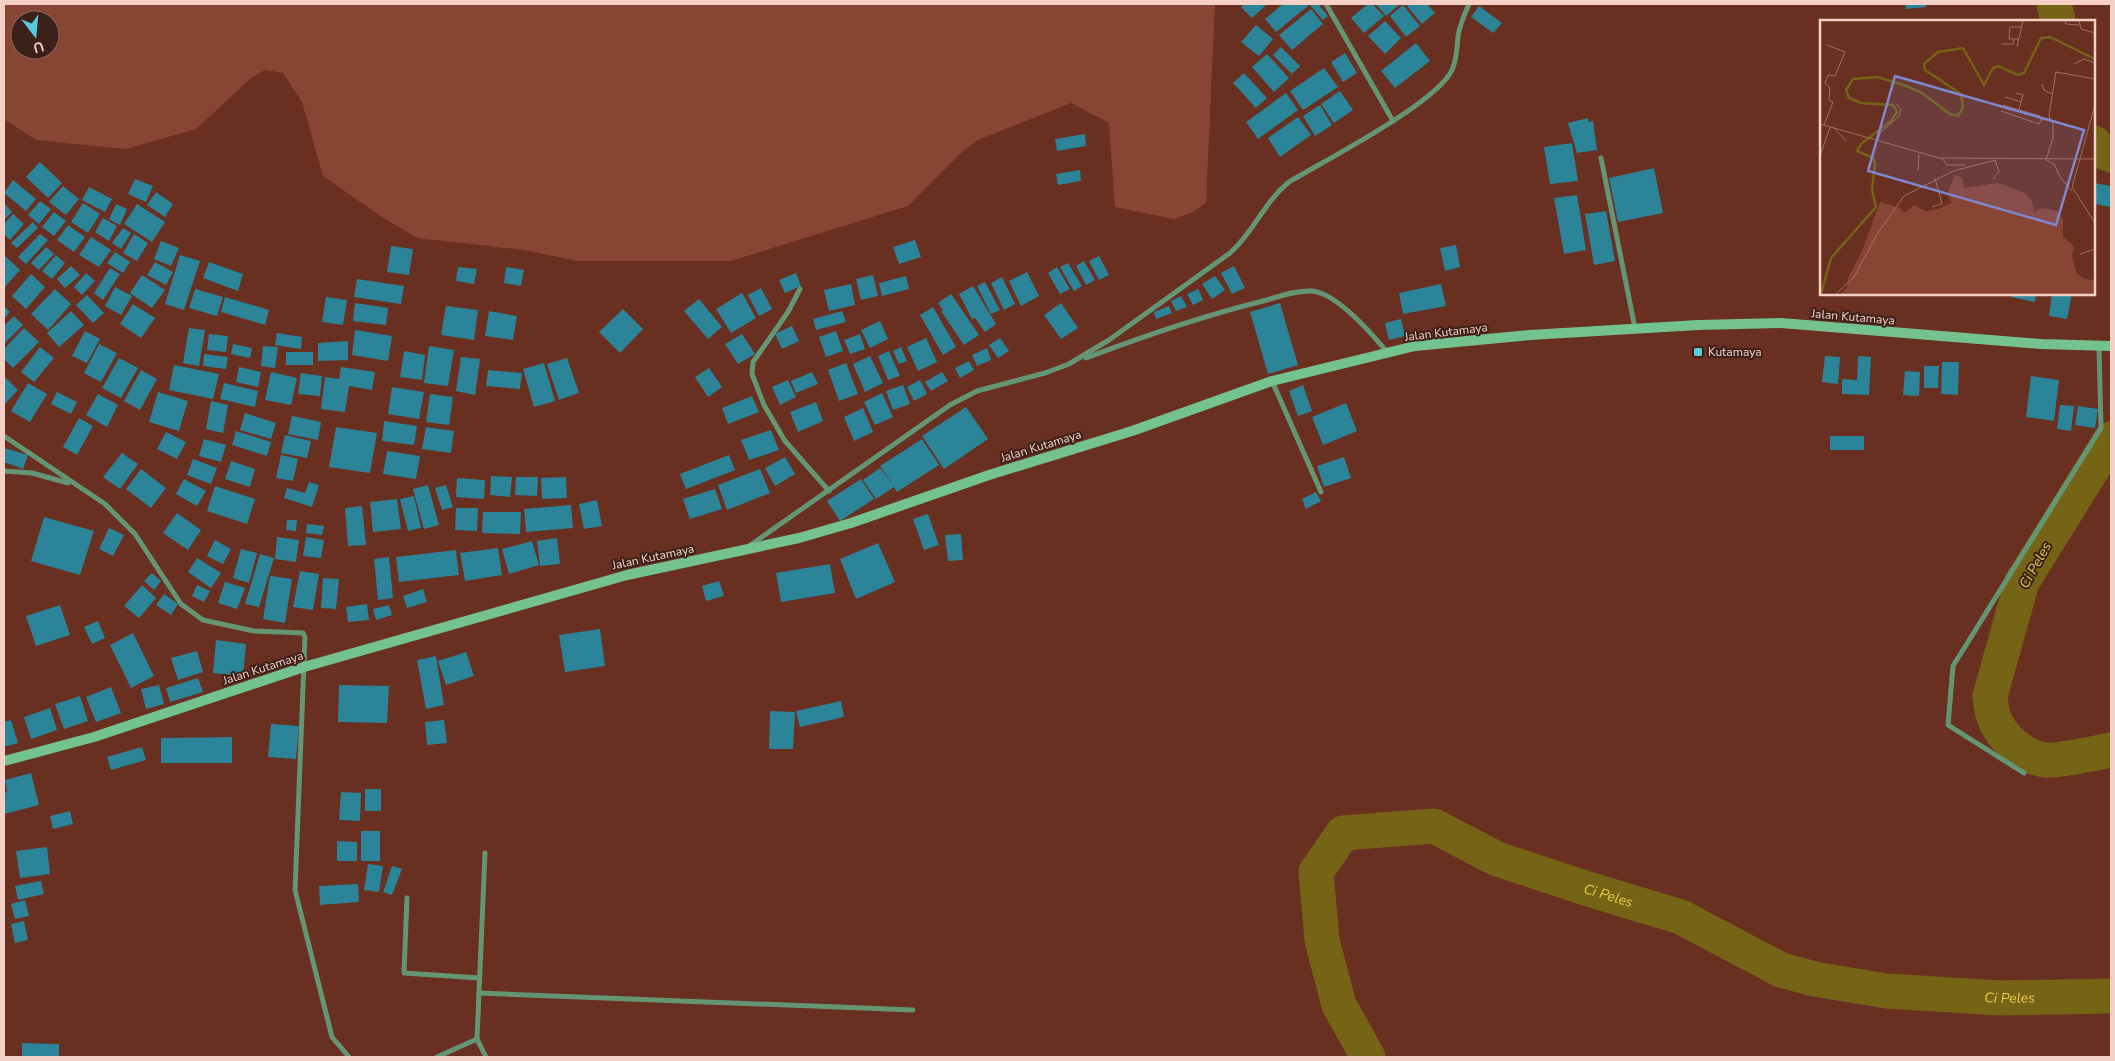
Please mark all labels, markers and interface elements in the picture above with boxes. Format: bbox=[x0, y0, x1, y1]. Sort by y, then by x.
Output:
north arrow bbox=[10, 10, 60, 60]
inset map bbox=[1820, 20, 2095, 295]
text: U bbox=[31, 36, 46, 58]
street label: Jalan Kutamaya bbox=[1810, 305, 1895, 329]
street label: Jalan Kutamaya bbox=[1402, 319, 1489, 345]
place label: Kutamaya bbox=[1708, 344, 1762, 360]
marker: Kutamaya bbox=[1692, 346, 1704, 358]
street label: Jalan Kutamaya bbox=[998, 426, 1083, 466]
water label: Ci Peles bbox=[2015, 538, 2056, 592]
street label: Jalan Kutamaya bbox=[609, 540, 696, 574]
street label: Jalan Kutamaya bbox=[220, 647, 305, 689]
water label: Ci Peles bbox=[1581, 879, 1636, 912]
water label: Ci Peles bbox=[1984, 988, 2035, 1008]

